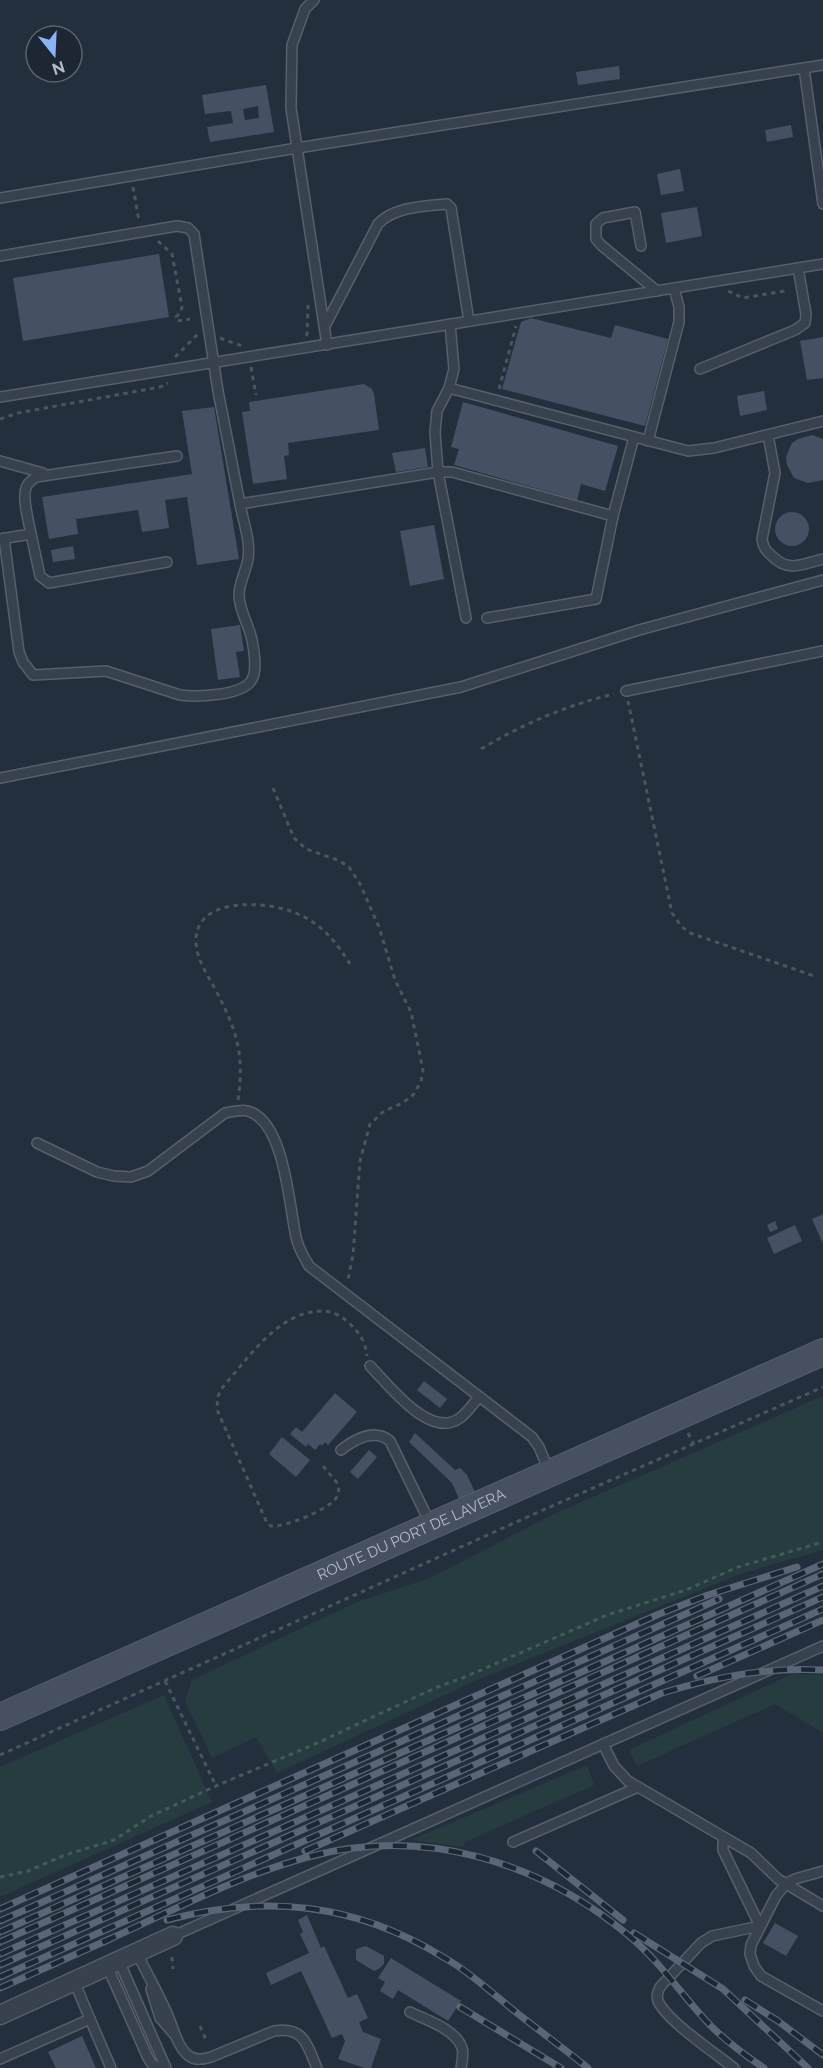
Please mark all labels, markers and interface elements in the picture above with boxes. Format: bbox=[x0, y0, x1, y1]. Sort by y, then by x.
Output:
north arrow bbox=[24, 24, 84, 84]
text: N bbox=[50, 57, 67, 79]
street label: ROUTE DU PORT DE LAVERA bbox=[314, 1485, 508, 1584]

